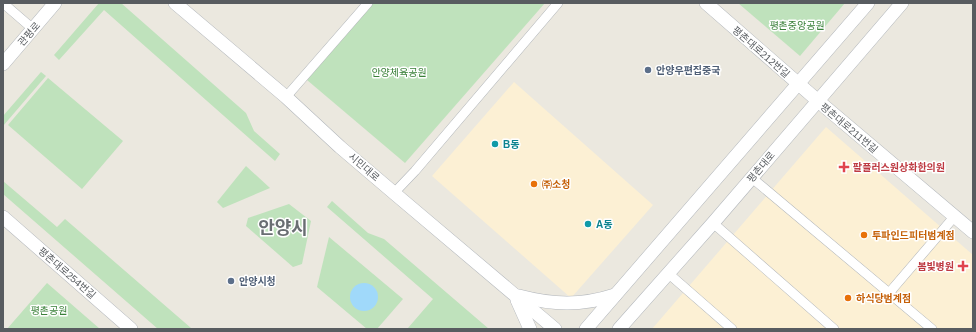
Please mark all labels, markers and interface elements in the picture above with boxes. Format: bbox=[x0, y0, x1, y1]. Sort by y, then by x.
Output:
street label: 관평로 bbox=[16, 20, 42, 48]
park label: 평촌중앙공원 bbox=[769, 20, 825, 31]
street label: 평촌대로212번길 bbox=[730, 24, 792, 80]
marker: 안양우편집중국 bbox=[643, 65, 653, 75]
place label: 안양우편집중국 bbox=[656, 65, 720, 76]
park label: 안양체육공원 bbox=[371, 67, 427, 78]
street label: 평촌대로211번길 bbox=[818, 101, 880, 155]
marker: B동 bbox=[490, 139, 500, 149]
place label: B동 bbox=[503, 139, 519, 150]
street label: 평촌대로 bbox=[745, 149, 777, 185]
street label: 시민대로 bbox=[347, 151, 381, 183]
marker: 팔플러스원상화한의원 bbox=[838, 161, 850, 173]
place label: 팔플러스원상화한의원 bbox=[853, 162, 945, 173]
marker: ㈜소청 bbox=[529, 179, 539, 189]
place label: ㈜소청 bbox=[542, 179, 570, 190]
district label: 안양시 bbox=[258, 218, 308, 238]
marker: A동 bbox=[583, 219, 593, 229]
place label: A동 bbox=[596, 219, 612, 230]
marker: 투파인드피터범계점 bbox=[859, 230, 869, 240]
place label: 투파인드피터범계점 bbox=[872, 230, 955, 241]
street label: 평촌대로254번길 bbox=[36, 245, 98, 301]
marker: 봄빛병원 bbox=[957, 260, 969, 272]
place label: 봄빛병원 bbox=[917, 261, 954, 272]
marker: 안양시청 bbox=[226, 276, 236, 286]
place label: 안양시청 bbox=[239, 276, 276, 287]
marker: 하식당범계점 bbox=[843, 293, 853, 303]
place label: 하식당범계점 bbox=[856, 293, 911, 304]
park label: 평촌공원 bbox=[31, 305, 67, 316]

